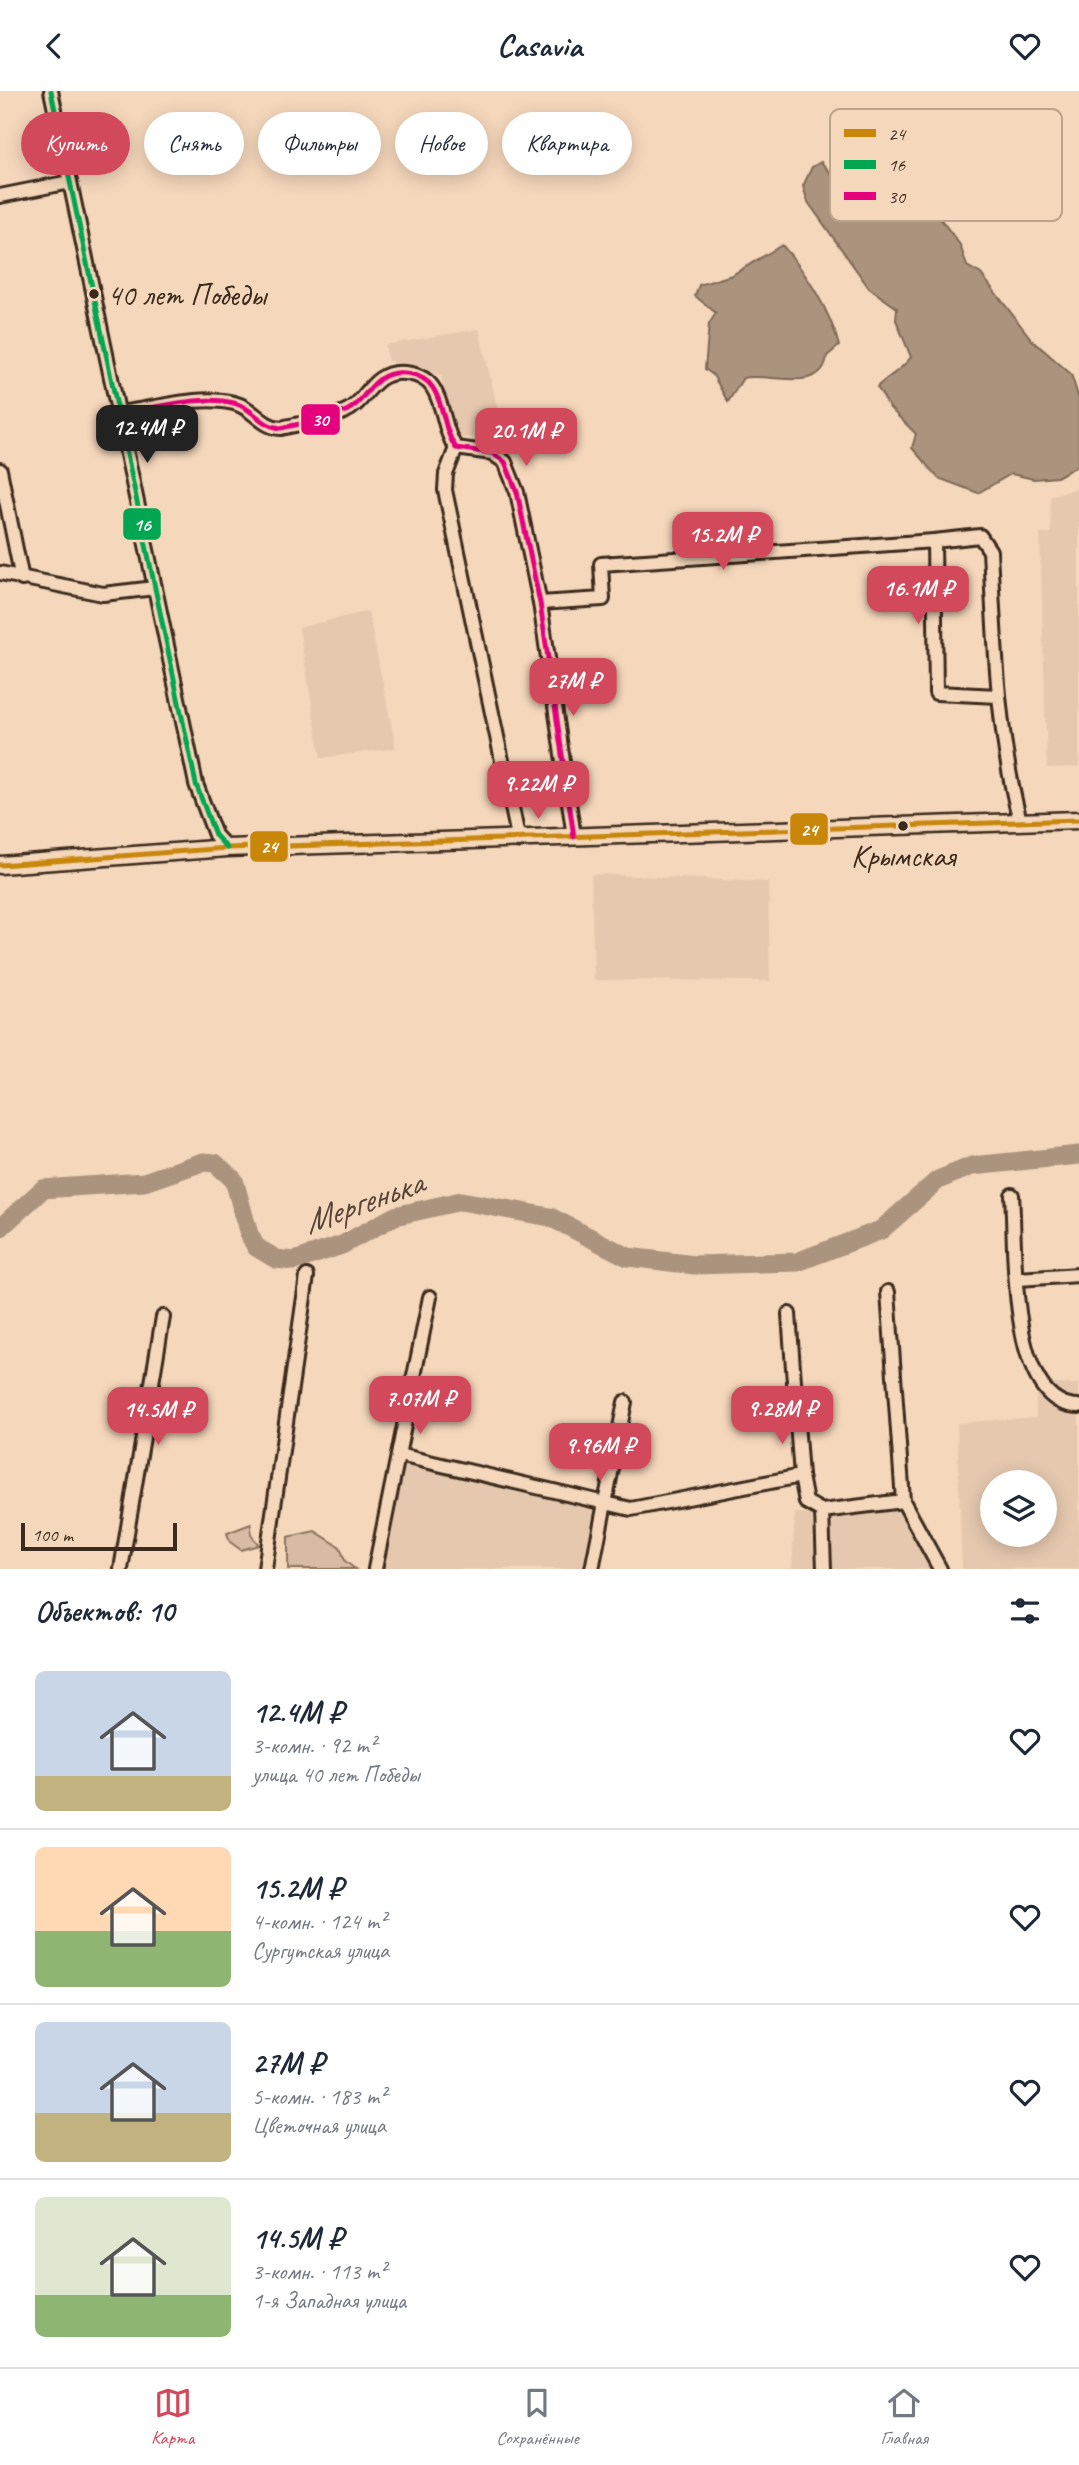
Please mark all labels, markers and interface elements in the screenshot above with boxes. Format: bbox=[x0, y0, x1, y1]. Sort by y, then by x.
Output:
text: Casavia bbox=[497, 25, 582, 66]
icon: back bbox=[35, 27, 73, 65]
icon: heart bbox=[1006, 27, 1044, 65]
legend bbox=[830, 109, 1062, 221]
chip: Купить bbox=[21, 112, 130, 175]
chip: Снять bbox=[144, 112, 244, 175]
chip: Фильтры bbox=[258, 112, 381, 175]
chip: Новое bbox=[395, 112, 488, 175]
chip: Квартира bbox=[502, 112, 632, 175]
text: 24 bbox=[888, 122, 908, 146]
text: 16 bbox=[888, 153, 907, 177]
text: 30 bbox=[888, 185, 907, 209]
place label: 40 лет Победы bbox=[107, 275, 269, 314]
marker: 40 лет Победы bbox=[87, 287, 101, 301]
line badge: 30 bbox=[300, 403, 341, 436]
pin: 12.4M ₽ bbox=[82, 405, 212, 465]
text: 30 bbox=[311, 408, 331, 432]
pin: 20.1M ₽ bbox=[461, 409, 591, 468]
text: 12.4M ₽ bbox=[112, 413, 182, 442]
text: 20.1M ₽ bbox=[491, 416, 561, 445]
line badge: 16 bbox=[122, 507, 162, 541]
pin: 15.2M ₽ bbox=[658, 512, 788, 572]
text: 16 bbox=[133, 513, 153, 537]
text: 15.2M ₽ bbox=[688, 520, 758, 549]
pin: 16.1M ₽ bbox=[853, 567, 983, 626]
text: 16.1M ₽ bbox=[883, 574, 953, 603]
pin: 27M ₽ bbox=[524, 659, 622, 718]
text: 27M ₽ bbox=[546, 666, 600, 695]
pin: 9.22M ₽ bbox=[473, 761, 603, 821]
text: 9.22M ₽ bbox=[503, 769, 573, 798]
line badge: 24 bbox=[789, 812, 829, 846]
text: 24 bbox=[800, 818, 820, 842]
marker: Крымская bbox=[896, 819, 910, 833]
line badge: 24 bbox=[249, 830, 289, 863]
text: 24 bbox=[260, 835, 280, 859]
place label: Крымская bbox=[851, 836, 957, 875]
water label: Мергенька bbox=[297, 1158, 432, 1244]
pin: 7.07M ₽ bbox=[355, 1377, 485, 1436]
text: 7.07M ₽ bbox=[385, 1384, 455, 1413]
pin: 14.5M ₽ bbox=[93, 1387, 223, 1447]
pin: 9.28M ₽ bbox=[717, 1387, 847, 1446]
text: 9.28M ₽ bbox=[747, 1394, 817, 1423]
text: 14.5M ₽ bbox=[123, 1395, 193, 1424]
pin: 9.96M ₽ bbox=[535, 1423, 665, 1483]
text: 9.96M ₽ bbox=[565, 1431, 635, 1460]
map controls bbox=[980, 1470, 1057, 1547]
button: layers bbox=[980, 1470, 1057, 1547]
scale bar bbox=[21, 1520, 177, 1552]
text: 100 m bbox=[32, 1523, 73, 1547]
text: Объектов: 10 bbox=[35, 1592, 174, 1630]
icon: filters bbox=[1006, 1592, 1044, 1630]
text: 12.4M ₽ bbox=[252, 1693, 343, 1731]
icon: home bbox=[91, 1699, 175, 1783]
icon: heart bbox=[1006, 1722, 1044, 1760]
text: 3-комн. · 92 m² bbox=[252, 1731, 376, 1760]
text: улица 40 лет Победы bbox=[252, 1760, 420, 1789]
text: 15.2M ₽ bbox=[252, 1869, 343, 1907]
icon: home bbox=[91, 1875, 175, 1959]
icon: heart bbox=[1006, 1898, 1044, 1936]
text: 4-комн. · 124 m² bbox=[252, 1907, 386, 1936]
text: Сургутская улица bbox=[252, 1936, 389, 1965]
text: 27M ₽ bbox=[252, 2044, 324, 2082]
icon: home bbox=[91, 2050, 175, 2134]
icon: heart bbox=[1006, 2073, 1044, 2111]
text: 5-комн. · 183 m² bbox=[252, 2082, 386, 2111]
text: Цветочная улица bbox=[252, 2111, 386, 2140]
text: 14.5M ₽ bbox=[252, 2219, 343, 2257]
icon: home bbox=[91, 2225, 175, 2309]
icon: heart bbox=[1006, 2248, 1044, 2286]
text: 3-комн. · 113 m² bbox=[252, 2257, 386, 2286]
text: 1-я Западная улица bbox=[252, 2286, 406, 2315]
tab: Карта bbox=[151, 2384, 194, 2450]
tab: Сохранённые bbox=[496, 2384, 579, 2450]
tab: Главная bbox=[880, 2384, 928, 2450]

